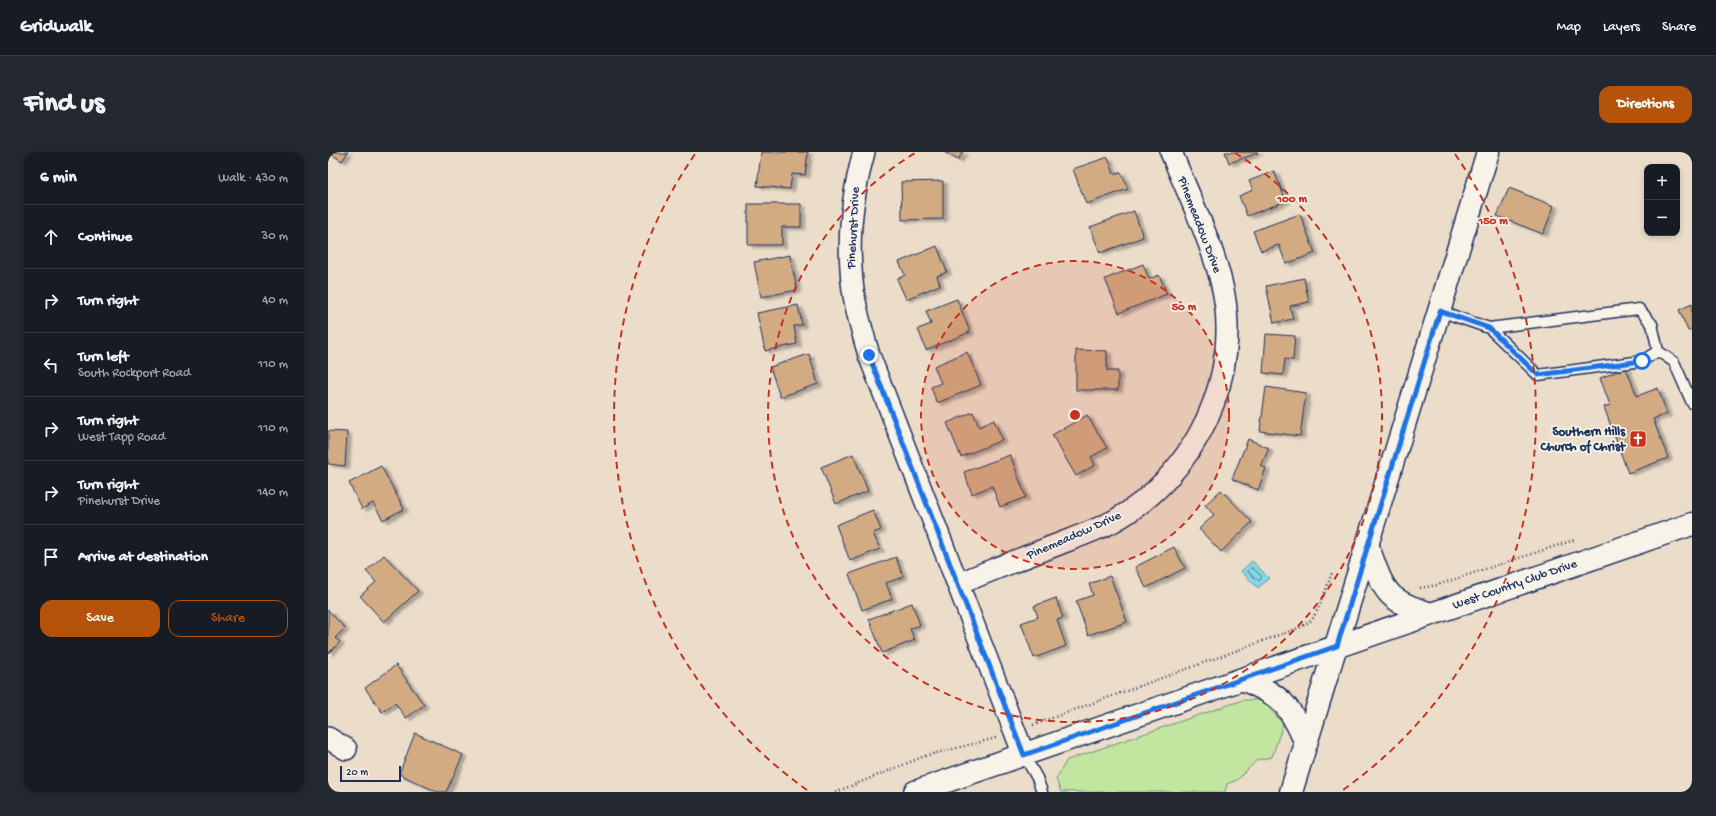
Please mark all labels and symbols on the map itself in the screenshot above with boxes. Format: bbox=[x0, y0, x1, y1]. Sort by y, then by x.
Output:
street label: Pinemeadow Drive bbox=[1173, 174, 1224, 276]
street label: Pinehurst Drive bbox=[844, 186, 864, 270]
text: 100 m bbox=[1276, 193, 1307, 207]
text: 150 m bbox=[1477, 215, 1508, 229]
text: 50 m bbox=[1172, 301, 1197, 315]
route end bbox=[860, 346, 878, 364]
route start bbox=[1633, 352, 1651, 370]
centre of rings bbox=[1068, 408, 1082, 422]
place label: Southern Hills Church of Christ bbox=[1539, 425, 1627, 455]
church icon: Southern Hills Church of Christ bbox=[1628, 429, 1648, 449]
street label: Pinemeadow Drive bbox=[1023, 508, 1124, 564]
street label: West Country Club Drive bbox=[1451, 557, 1579, 613]
scale bar bbox=[340, 764, 401, 783]

